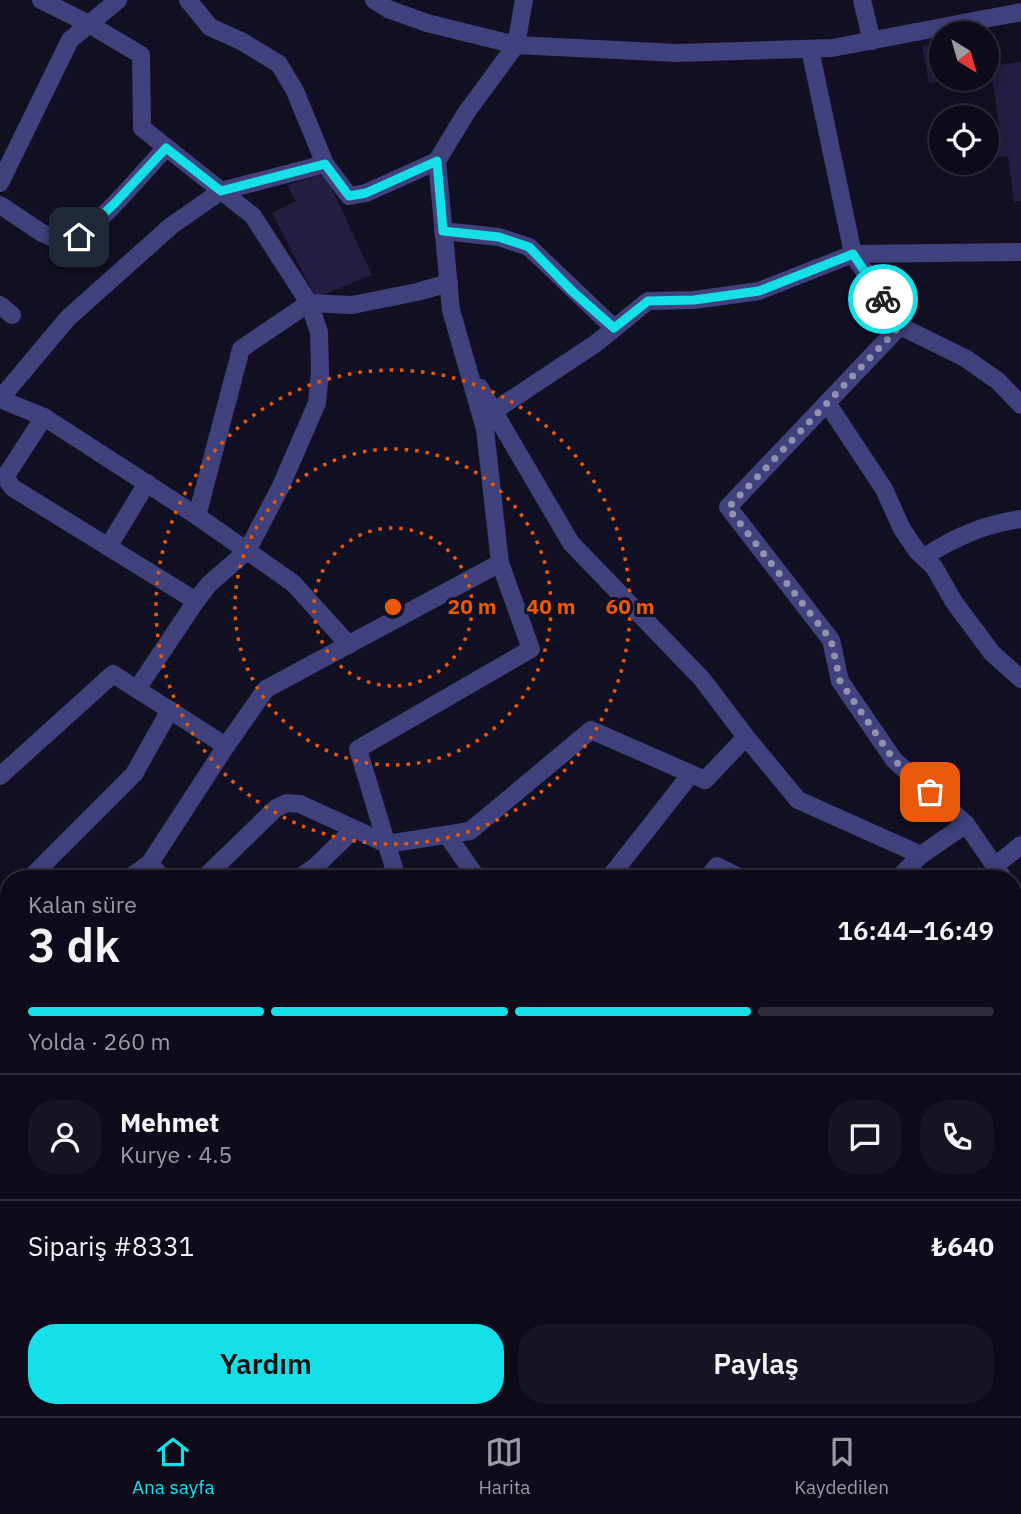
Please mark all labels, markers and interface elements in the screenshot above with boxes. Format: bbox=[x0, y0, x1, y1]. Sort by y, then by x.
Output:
north arrow bbox=[929, 21, 999, 91]
map controls bbox=[929, 21, 999, 175]
button: locate bbox=[929, 105, 999, 175]
pin bbox=[49, 207, 109, 267]
icon: home bbox=[60, 218, 98, 256]
courier bbox=[848, 264, 918, 334]
icon: bike bbox=[864, 280, 902, 318]
text: 20 m bbox=[448, 592, 496, 620]
text: 40 m bbox=[527, 592, 575, 620]
text: 60 m bbox=[606, 592, 654, 620]
centre of rings bbox=[381, 595, 405, 619]
pin bbox=[900, 762, 960, 822]
icon: bag bbox=[911, 773, 949, 811]
text: Kalan süre bbox=[28, 889, 137, 919]
text: 16:44–16:49 bbox=[837, 913, 994, 947]
text: 3 dk bbox=[28, 915, 120, 975]
text: Yolda · 260 m bbox=[28, 1026, 171, 1056]
button: person bbox=[28, 1100, 102, 1174]
button: chat bbox=[828, 1100, 902, 1174]
button: phone bbox=[920, 1100, 994, 1174]
text: Mehmet bbox=[120, 1105, 219, 1139]
text: Kurye · 4.5 bbox=[120, 1139, 232, 1169]
text: Sipariş #8331 bbox=[28, 1229, 194, 1263]
text: ₺640 bbox=[931, 1229, 994, 1263]
button: Yardım bbox=[28, 1324, 504, 1404]
button: Paylaş bbox=[518, 1324, 994, 1404]
tab: Ana sayfa bbox=[132, 1433, 215, 1499]
tab: Harita bbox=[478, 1433, 531, 1499]
tab: Kaydedilen bbox=[794, 1433, 889, 1499]

